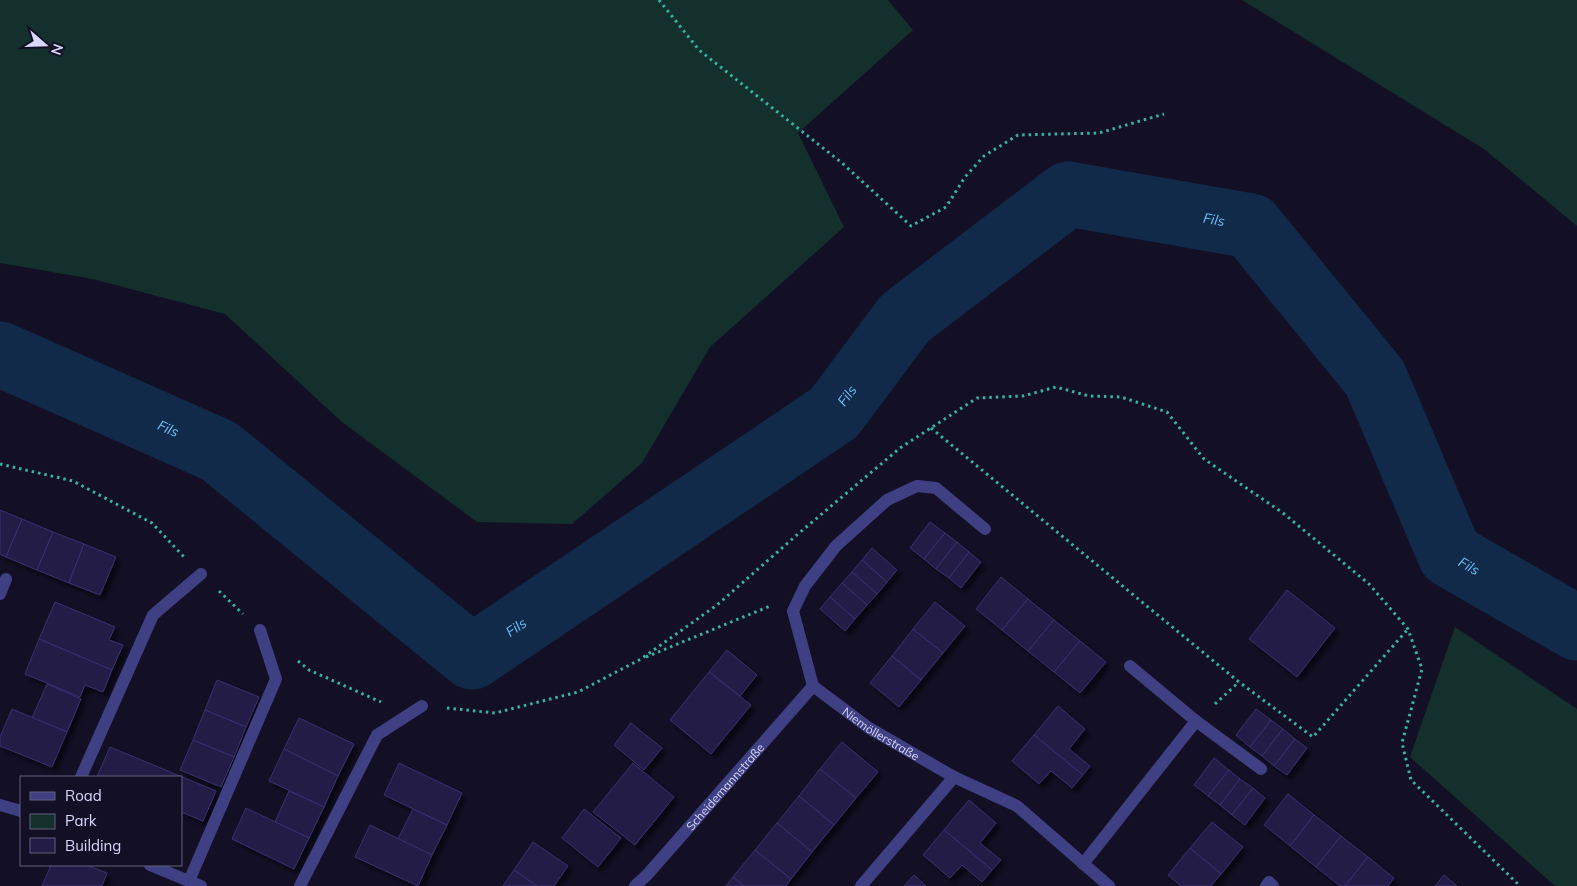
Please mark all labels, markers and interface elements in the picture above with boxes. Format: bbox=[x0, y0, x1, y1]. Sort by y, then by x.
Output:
north arrow bbox=[20, 20, 70, 70]
text: N bbox=[47, 41, 67, 57]
water label: Fils bbox=[1202, 209, 1226, 230]
water label: Fils bbox=[833, 382, 861, 410]
water label: Fils bbox=[155, 416, 182, 441]
water label: Fils bbox=[1455, 553, 1483, 579]
water label: Fils bbox=[502, 614, 530, 641]
street label: Niemöllerstraße bbox=[840, 703, 922, 763]
street label: Scheidemannstraße bbox=[682, 740, 767, 833]
legend bbox=[20, 776, 182, 866]
text: Road bbox=[65, 786, 102, 805]
text: Park bbox=[65, 811, 97, 830]
text: Building bbox=[65, 836, 121, 855]

